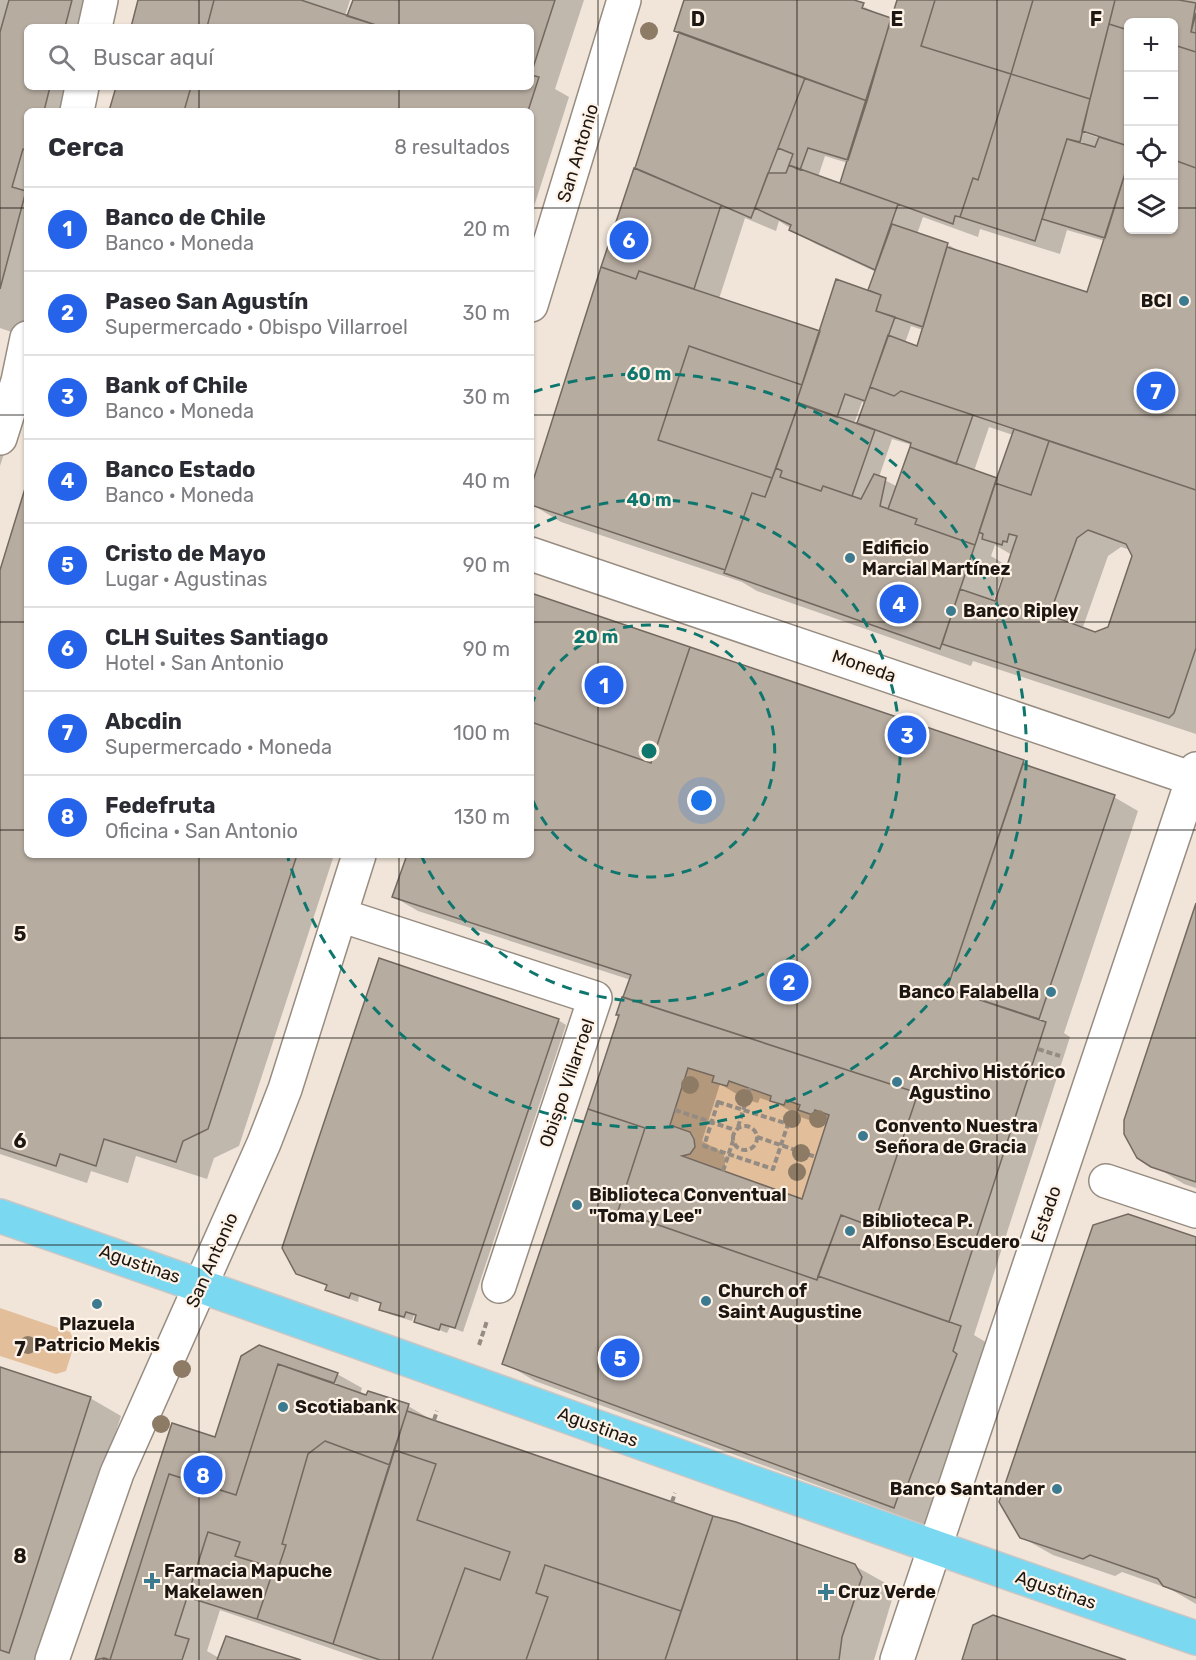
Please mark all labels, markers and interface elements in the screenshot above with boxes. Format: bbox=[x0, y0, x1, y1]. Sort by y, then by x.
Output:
text: D bbox=[691, 7, 705, 31]
text: E bbox=[891, 7, 903, 31]
text: F bbox=[1090, 7, 1102, 31]
map controls bbox=[1124, 18, 1178, 234]
button: + bbox=[1124, 18, 1178, 72]
search box bbox=[24, 24, 534, 90]
icon: search bbox=[45, 41, 78, 74]
text: Buscar aquí bbox=[93, 44, 214, 71]
button: − bbox=[1124, 72, 1178, 126]
street label: San Antonio bbox=[553, 101, 603, 205]
button: locate bbox=[1124, 126, 1178, 180]
text: Cerca bbox=[48, 132, 124, 163]
text: 8 resultados bbox=[394, 135, 510, 159]
button: layers bbox=[1124, 180, 1178, 234]
text: Banco de Chile bbox=[105, 204, 266, 231]
text: 1 bbox=[63, 217, 72, 241]
text: 20 m bbox=[463, 217, 510, 241]
pin: 6 bbox=[610, 218, 648, 262]
text: Banco · Moneda bbox=[105, 231, 254, 255]
text: Paseo San Agustín bbox=[105, 288, 308, 315]
place label: BCI bbox=[1141, 290, 1172, 312]
marker: BCI bbox=[1177, 294, 1191, 308]
text: 2 bbox=[61, 301, 74, 325]
text: 30 m bbox=[463, 301, 510, 325]
text: Supermercado · Obispo Villarroel bbox=[105, 315, 408, 339]
text: 60 m bbox=[627, 363, 671, 385]
pin: 7 bbox=[1136, 368, 1176, 414]
text: Bank of Chile bbox=[105, 372, 248, 399]
text: 3 bbox=[61, 385, 74, 409]
text: 30 m bbox=[463, 385, 510, 409]
text: Banco · Moneda bbox=[105, 399, 254, 423]
text: Banco Estado bbox=[105, 456, 255, 483]
text: 4 bbox=[61, 469, 74, 493]
text: 40 m bbox=[462, 469, 510, 493]
text: Banco · Moneda bbox=[105, 483, 254, 507]
text: 40 m bbox=[627, 489, 671, 511]
place label: Edificio Marcial Martínez bbox=[862, 537, 1010, 580]
text: Cristo de Mayo bbox=[105, 540, 266, 567]
marker: Edificio Marcial Martínez bbox=[843, 551, 857, 565]
text: 5 bbox=[61, 553, 74, 577]
text: 90 m bbox=[463, 553, 510, 577]
text: Lugar · Agustinas bbox=[105, 567, 267, 591]
pin: 4 bbox=[880, 582, 918, 626]
place label: Banco Ripley bbox=[963, 600, 1079, 622]
marker: Banco Ripley bbox=[944, 604, 958, 618]
text: CLH Suites Santiago bbox=[105, 624, 328, 651]
text: 20 m bbox=[574, 626, 618, 648]
text: 6 bbox=[61, 637, 74, 661]
text: 90 m bbox=[463, 637, 510, 661]
street label: Moneda bbox=[829, 645, 899, 687]
text: Hotel · San Antonio bbox=[105, 651, 284, 675]
pin: 1 bbox=[584, 662, 624, 708]
text: Abcdin bbox=[105, 708, 182, 735]
pin: 3 bbox=[888, 712, 926, 758]
text: 7 bbox=[62, 721, 73, 745]
text: 100 m bbox=[453, 721, 510, 745]
text: Supermercado · Moneda bbox=[105, 735, 332, 759]
centre of rings bbox=[639, 741, 659, 761]
your location bbox=[687, 786, 716, 815]
text: Fedefruta bbox=[105, 792, 215, 819]
text: 8 bbox=[61, 805, 74, 829]
text: 130 m bbox=[454, 805, 510, 829]
text: Oficina · San Antonio bbox=[105, 819, 298, 843]
text: 5 bbox=[14, 922, 27, 946]
pin: 2 bbox=[770, 960, 808, 1004]
place label: Banco Falabella bbox=[899, 981, 1039, 1003]
marker: Banco Falabella bbox=[1044, 985, 1058, 999]
street label: Obispo Villarroel bbox=[535, 1016, 599, 1150]
place label: Archivo Histórico Agustino bbox=[909, 1061, 1065, 1104]
marker: Archivo Histórico Agustino bbox=[890, 1075, 904, 1089]
place label: Convento Nuestra Señora de Gracia bbox=[875, 1115, 1038, 1158]
text: 6 bbox=[13, 1129, 27, 1153]
marker: Convento Nuestra Señora de Gracia bbox=[856, 1129, 870, 1143]
street label: Estado bbox=[1026, 1183, 1066, 1245]
place label: Biblioteca Conventual "Toma y Lee" bbox=[589, 1184, 787, 1227]
marker: Biblioteca Conventual "Toma y Lee" bbox=[570, 1198, 584, 1212]
street label: San Antonio bbox=[181, 1209, 243, 1311]
place label: Biblioteca P. Alfonso Escudero bbox=[862, 1210, 1020, 1253]
marker: Biblioteca P. Alfonso Escudero bbox=[843, 1224, 857, 1238]
street label: Agustinas bbox=[97, 1240, 183, 1288]
place label: Church of Saint Augustine bbox=[718, 1280, 862, 1323]
marker: Church of Saint Augustine bbox=[699, 1294, 713, 1308]
marker: Plazuela Patricio Mekis bbox=[90, 1297, 104, 1311]
place label: Plazuela Patricio Mekis bbox=[34, 1313, 160, 1356]
pin: 5 bbox=[600, 1336, 640, 1380]
text: 7 bbox=[14, 1337, 26, 1361]
place label: Scotiabank bbox=[295, 1396, 397, 1418]
marker: Scotiabank bbox=[276, 1400, 290, 1414]
street label: Agustinas bbox=[555, 1402, 641, 1452]
pin: 8 bbox=[184, 1452, 222, 1498]
place label: Banco Santander bbox=[890, 1478, 1045, 1500]
marker: Banco Santander bbox=[1050, 1482, 1064, 1496]
text: 8 bbox=[13, 1544, 27, 1568]
place label: Farmacia Mapuche Makelawen bbox=[164, 1560, 333, 1603]
street label: Agustinas bbox=[1013, 1566, 1099, 1614]
marker: Farmacia Mapuche Makelawen bbox=[145, 1574, 159, 1588]
place label: Cruz Verde bbox=[838, 1581, 936, 1603]
marker: Cruz Verde bbox=[819, 1585, 833, 1599]

